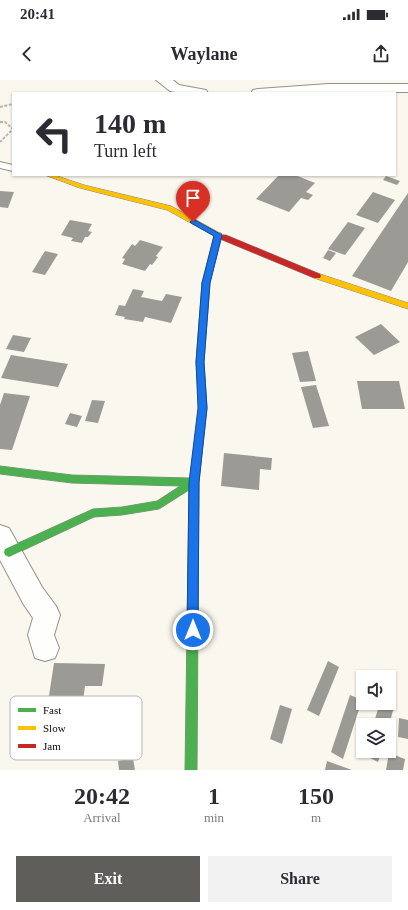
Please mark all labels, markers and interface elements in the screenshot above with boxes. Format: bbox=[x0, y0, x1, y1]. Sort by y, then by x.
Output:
text: 20:41 bbox=[20, 6, 55, 22]
icon: back bbox=[16, 43, 38, 65]
icon: share bbox=[370, 43, 392, 65]
text: Waylane bbox=[170, 44, 238, 64]
icon: left bbox=[28, 108, 80, 160]
text: 140 m bbox=[94, 108, 166, 139]
text: Turn left bbox=[94, 141, 157, 161]
pin bbox=[176, 181, 210, 222]
icon: arrive bbox=[182, 187, 204, 209]
position arrow bbox=[172, 609, 214, 651]
map controls bbox=[356, 670, 396, 758]
button: sound bbox=[356, 670, 396, 710]
legend bbox=[10, 696, 142, 760]
text: Fast bbox=[43, 704, 61, 716]
button: layers bbox=[356, 718, 396, 758]
text: Slow bbox=[43, 722, 66, 734]
text: Jam bbox=[43, 740, 61, 752]
text: 20:42 bbox=[74, 783, 130, 809]
text: 1 bbox=[208, 783, 220, 809]
text: 150 bbox=[298, 783, 334, 809]
text: Arrival bbox=[83, 810, 121, 825]
text: min bbox=[204, 810, 224, 825]
text: m bbox=[311, 810, 321, 825]
button: Exit bbox=[16, 856, 200, 902]
button: Share bbox=[208, 856, 392, 902]

